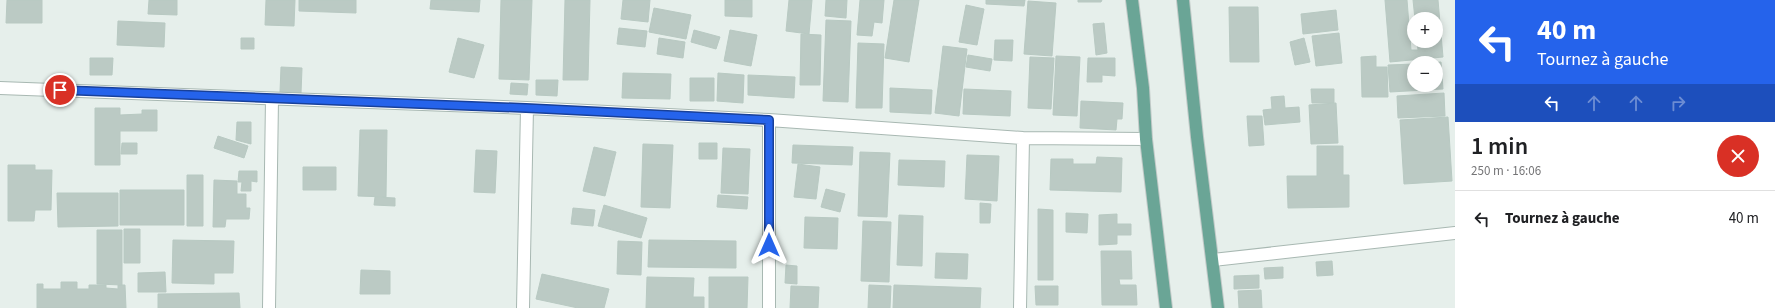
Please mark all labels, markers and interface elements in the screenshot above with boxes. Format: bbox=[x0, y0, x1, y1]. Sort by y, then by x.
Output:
text: 40 m bbox=[1537, 10, 1596, 50]
map controls bbox=[1407, 12, 1443, 92]
button: + bbox=[1407, 12, 1443, 48]
icon: left bbox=[1471, 16, 1523, 68]
text: Tournez à gauche bbox=[1537, 47, 1669, 72]
button: − bbox=[1407, 56, 1443, 92]
pin bbox=[43, 73, 77, 107]
icon: arrive bbox=[49, 79, 71, 101]
icon: left bbox=[1541, 92, 1563, 114]
icon: ahead bbox=[1583, 92, 1605, 114]
icon: ahead bbox=[1625, 92, 1647, 114]
icon: right bbox=[1667, 92, 1689, 114]
text: 1 min bbox=[1471, 129, 1528, 164]
button: close bbox=[1717, 135, 1759, 177]
text: 250 m · 16:06 bbox=[1471, 162, 1541, 180]
icon: left bbox=[1471, 208, 1493, 230]
text: Tournez à gauche bbox=[1505, 208, 1620, 229]
text: 40 m bbox=[1729, 208, 1759, 229]
position arrow bbox=[748, 224, 790, 266]

